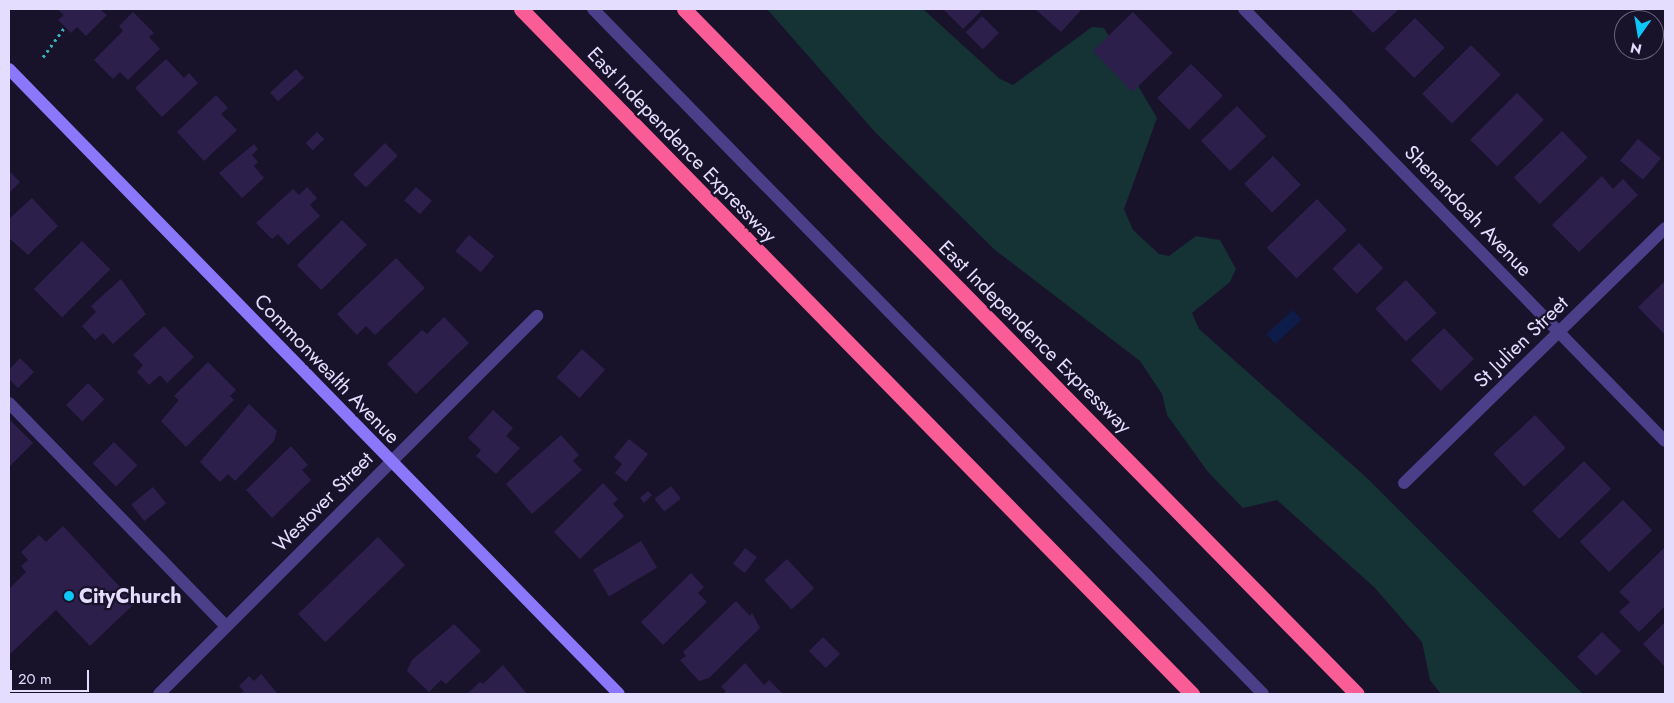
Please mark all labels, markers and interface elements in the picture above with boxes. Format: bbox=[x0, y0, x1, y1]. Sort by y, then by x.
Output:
north arrow bbox=[1614, 10, 1664, 60]
text: N bbox=[1628, 38, 1644, 60]
street label: East Independence Expressway bbox=[582, 42, 782, 248]
street label: Shenandoah Avenue bbox=[1399, 140, 1537, 282]
street label: East Independence Expressway bbox=[934, 236, 1136, 438]
street label: Commonwealth Avenue bbox=[249, 289, 405, 449]
street label: St Julien Street bbox=[1469, 291, 1573, 393]
street label: Westover Street bbox=[268, 447, 378, 557]
place label: CityChurch bbox=[79, 584, 182, 608]
marker: CityChurch bbox=[63, 590, 75, 602]
scale bar bbox=[12, 660, 91, 692]
text: 20 m bbox=[18, 668, 52, 690]

